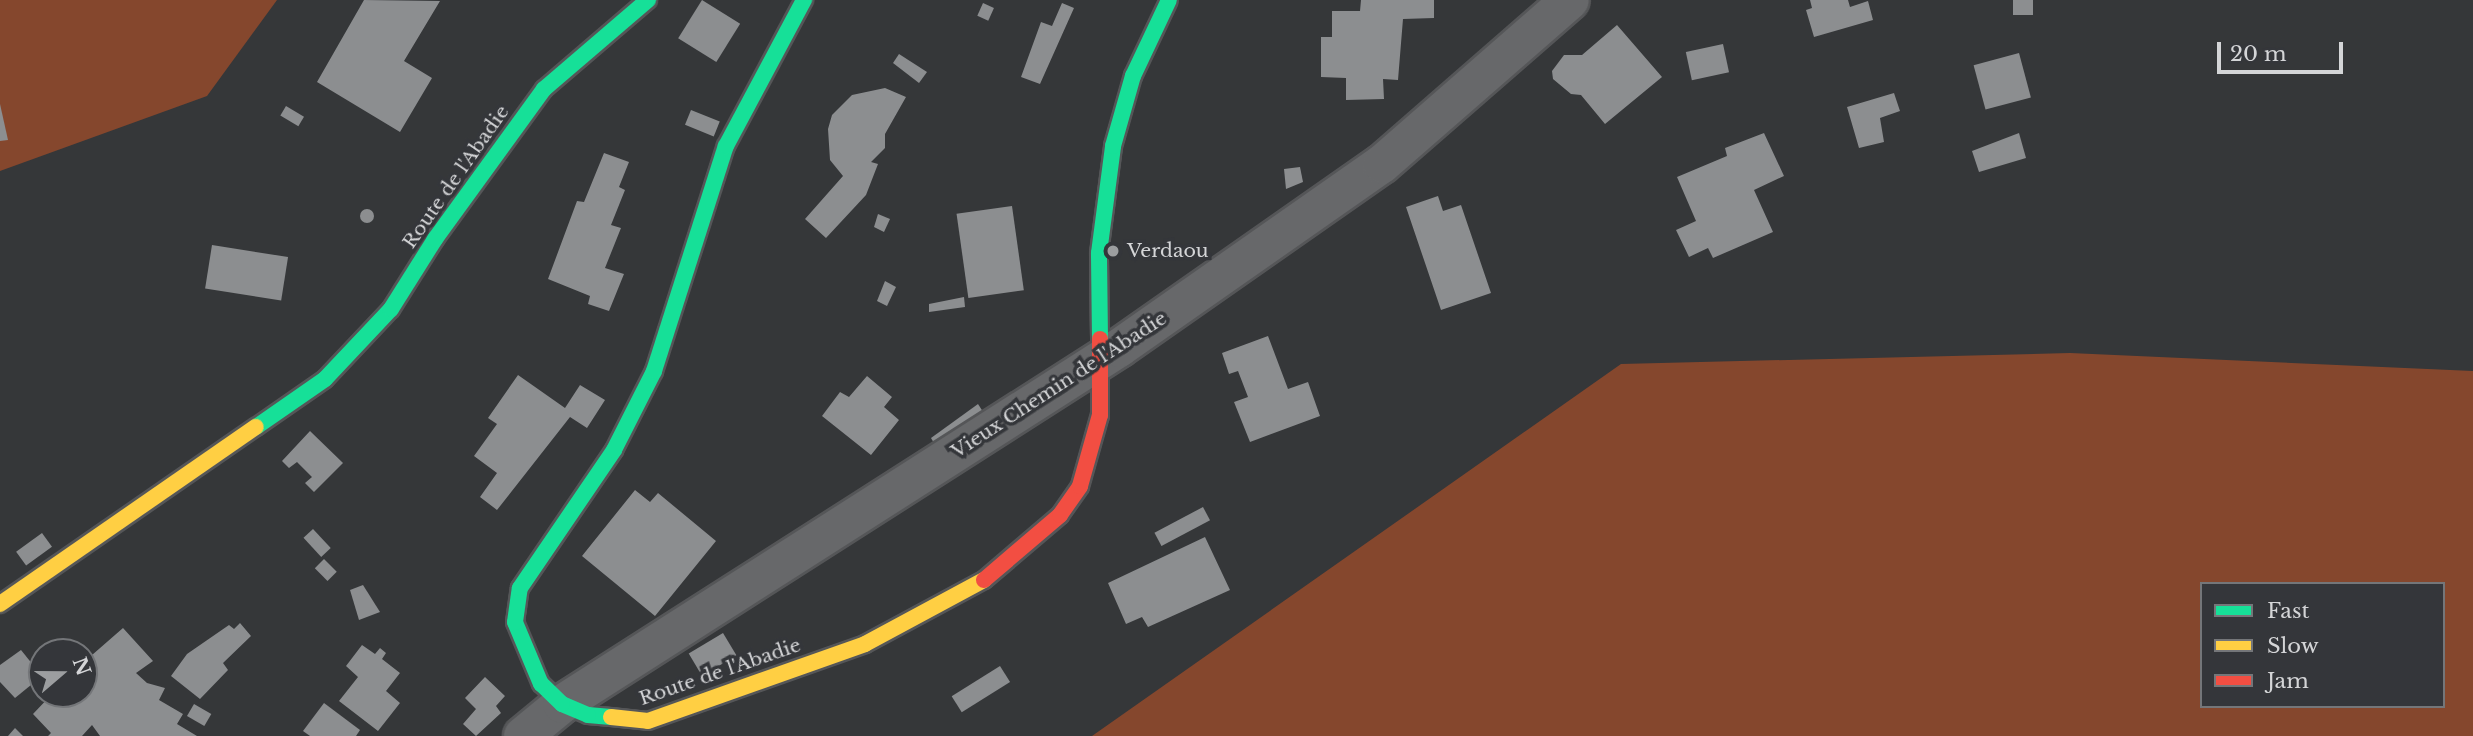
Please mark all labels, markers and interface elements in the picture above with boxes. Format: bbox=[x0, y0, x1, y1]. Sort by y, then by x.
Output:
scale bar bbox=[2221, 28, 2347, 72]
text: 20 m bbox=[2230, 41, 2287, 67]
street label: Route de l'Abadie bbox=[398, 101, 514, 253]
place label: Verdaou bbox=[1127, 240, 1209, 262]
marker: Verdaou bbox=[1105, 243, 1121, 259]
street label: Vieux Chemin de l'Abadie bbox=[947, 307, 1171, 463]
legend bbox=[2200, 582, 2445, 708]
text: Fast bbox=[2267, 598, 2309, 624]
text: Slow bbox=[2267, 633, 2319, 659]
street label: Route de l'Abadie bbox=[636, 634, 804, 710]
north arrow bbox=[28, 638, 98, 708]
text: N bbox=[67, 654, 95, 679]
text: Jam bbox=[2267, 668, 2309, 694]

